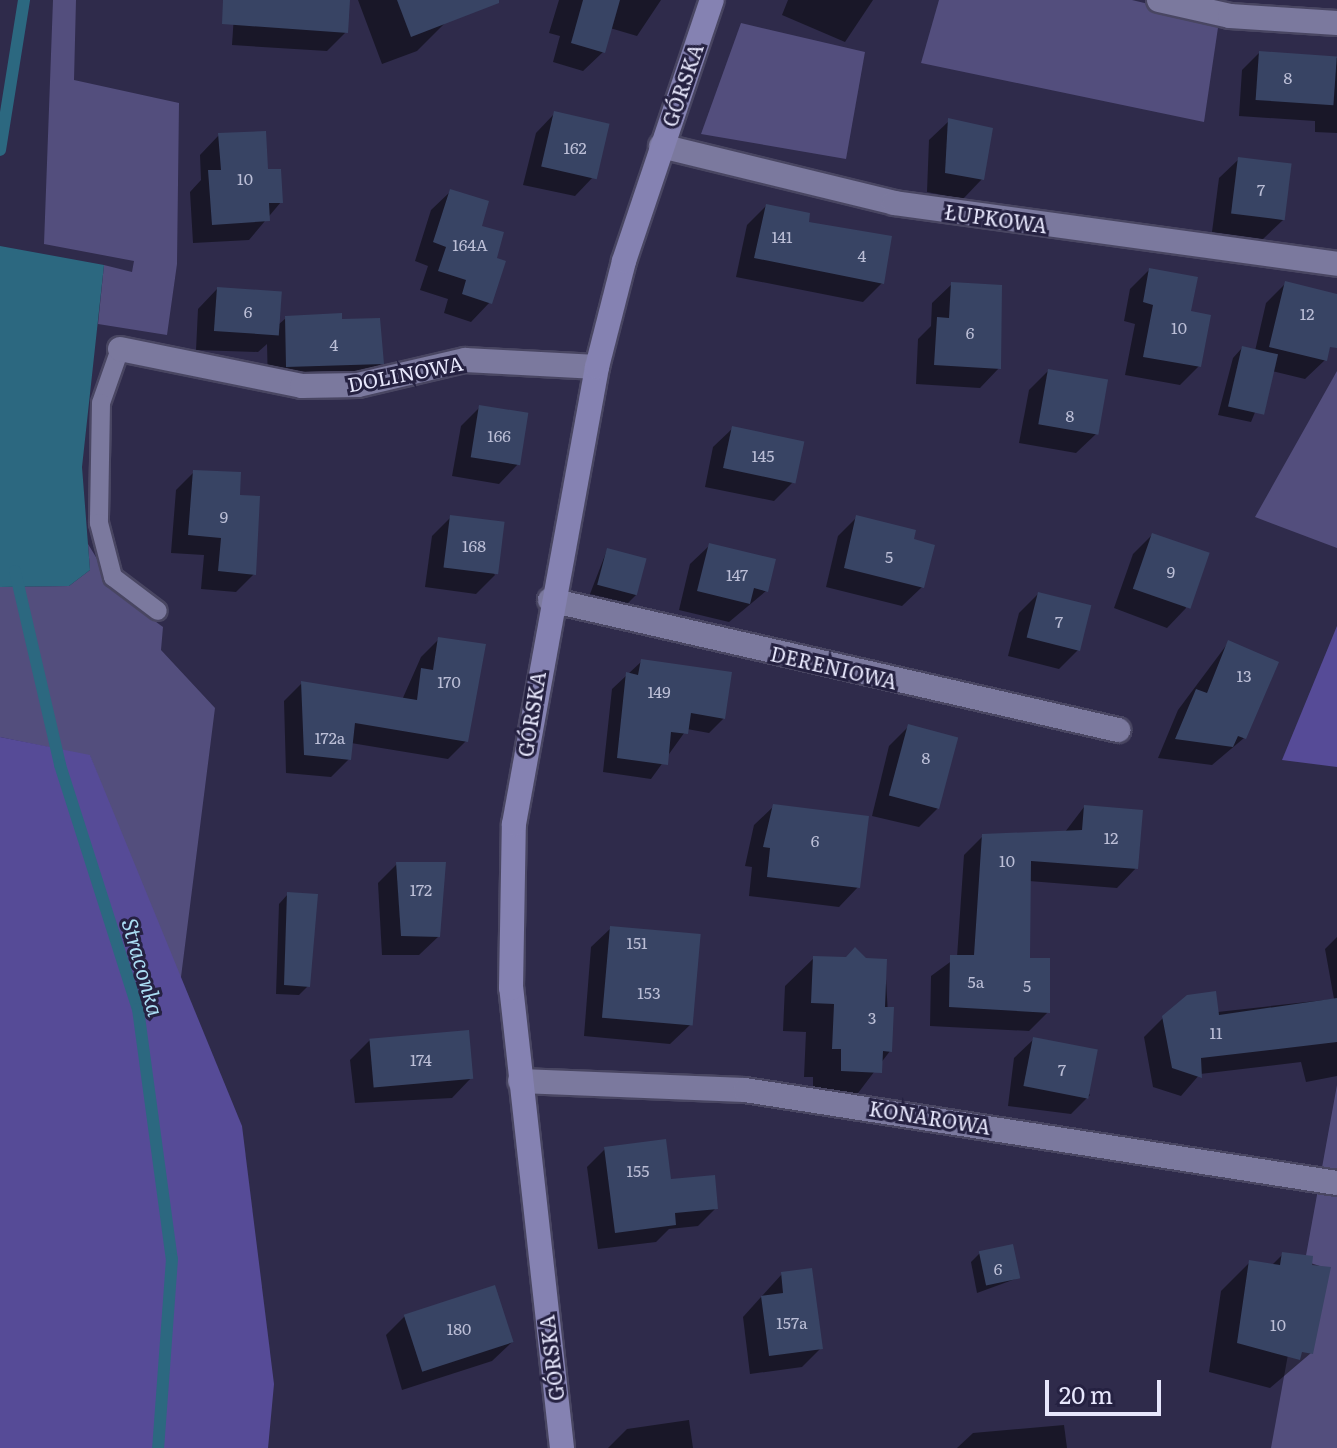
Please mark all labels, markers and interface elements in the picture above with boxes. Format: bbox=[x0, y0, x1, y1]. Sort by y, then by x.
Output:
street label: GÓRSKA bbox=[657, 40, 707, 130]
house number: 8 bbox=[1284, 67, 1292, 87]
house number: 162 bbox=[563, 137, 587, 157]
house number: 10 bbox=[237, 168, 253, 188]
house number: 7 bbox=[1257, 179, 1265, 199]
street label: ŁUPKOWA bbox=[943, 199, 1049, 237]
house number: 141 bbox=[771, 226, 793, 246]
house number: 164A bbox=[452, 234, 488, 254]
house number: 4 bbox=[858, 245, 866, 265]
house number: 6 bbox=[244, 301, 252, 321]
house number: 12 bbox=[1300, 303, 1314, 323]
house number: 10 bbox=[1171, 317, 1187, 337]
house number: 6 bbox=[966, 322, 974, 342]
house number: 4 bbox=[330, 334, 338, 354]
street label: DOLINOWA bbox=[345, 350, 465, 396]
house number: 8 bbox=[1066, 405, 1074, 425]
house number: 166 bbox=[487, 425, 511, 445]
house number: 145 bbox=[752, 445, 774, 465]
house number: 9 bbox=[220, 506, 228, 526]
house number: 168 bbox=[462, 535, 486, 555]
house number: 5 bbox=[885, 546, 893, 566]
house number: 9 bbox=[1167, 561, 1175, 581]
house number: 147 bbox=[726, 564, 748, 584]
house number: 7 bbox=[1055, 611, 1063, 631]
street label: DERENIOWA bbox=[768, 641, 900, 693]
house number: 13 bbox=[1236, 665, 1252, 685]
street label: GÓRSKA bbox=[512, 670, 550, 758]
house number: 170 bbox=[437, 671, 461, 691]
house number: 149 bbox=[647, 681, 671, 701]
house number: 172a bbox=[315, 727, 345, 747]
house number: 8 bbox=[922, 747, 930, 767]
house number: 12 bbox=[1104, 827, 1118, 847]
house number: 6 bbox=[811, 830, 819, 850]
house number: 10 bbox=[999, 850, 1015, 870]
house number: 172 bbox=[410, 879, 432, 899]
water label: Straconka bbox=[117, 915, 171, 1019]
house number: 151 bbox=[626, 932, 648, 952]
house number: 5a bbox=[968, 971, 984, 991]
house number: 5 bbox=[1023, 975, 1031, 995]
house number: 153 bbox=[637, 982, 661, 1002]
house number: 3 bbox=[868, 1007, 876, 1027]
house number: 11 bbox=[1209, 1022, 1223, 1042]
house number: 174 bbox=[410, 1049, 432, 1069]
house number: 7 bbox=[1058, 1059, 1066, 1079]
street label: KONAROWA bbox=[867, 1096, 993, 1138]
house number: 155 bbox=[627, 1160, 649, 1180]
house number: 6 bbox=[994, 1258, 1002, 1278]
house number: 157a bbox=[776, 1312, 808, 1332]
street label: GÓRSKA bbox=[534, 1314, 568, 1402]
house number: 10 bbox=[1270, 1314, 1286, 1334]
house number: 180 bbox=[447, 1318, 471, 1338]
scale bar bbox=[1049, 1364, 1165, 1414]
text: 20 m bbox=[1059, 1376, 1113, 1411]

